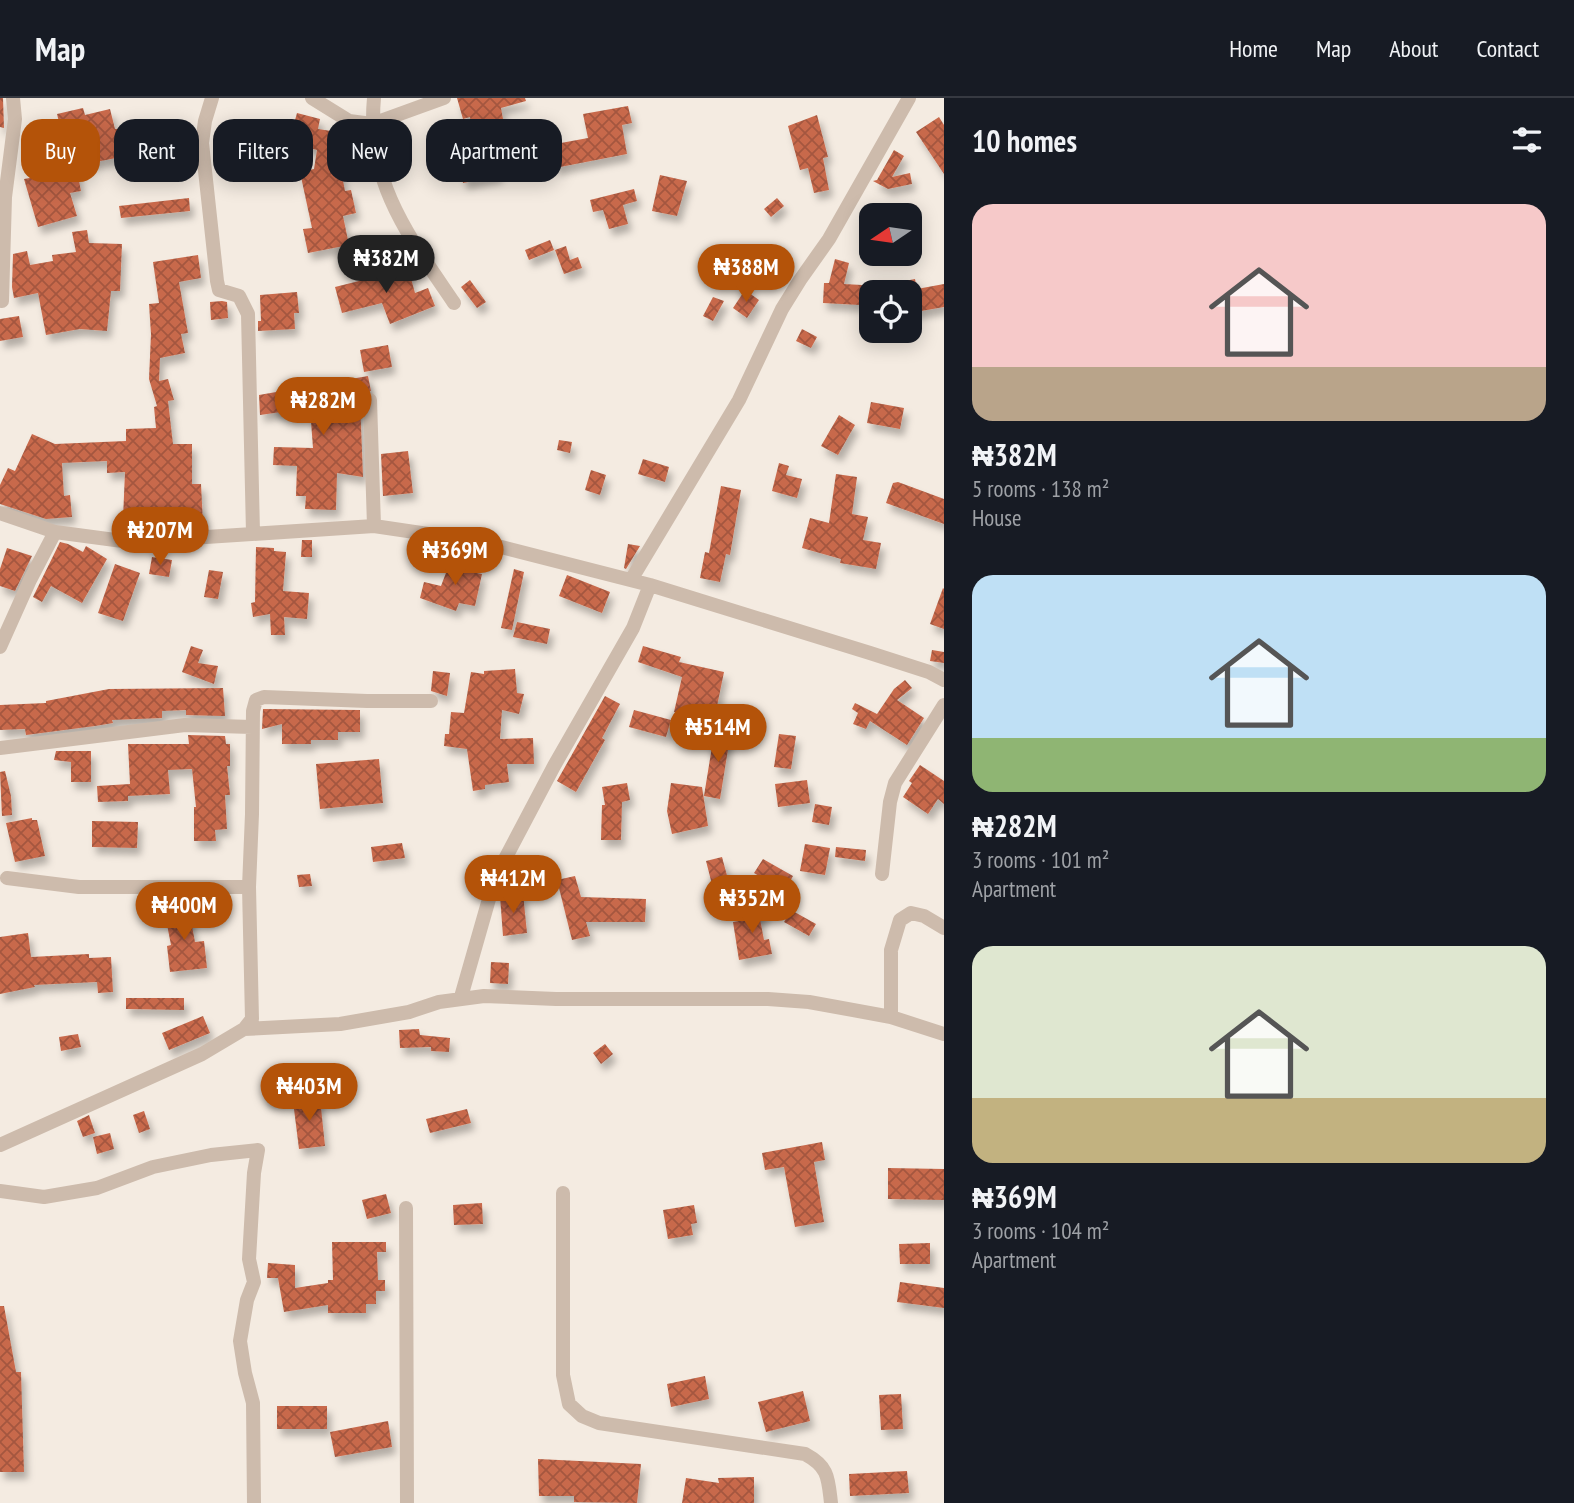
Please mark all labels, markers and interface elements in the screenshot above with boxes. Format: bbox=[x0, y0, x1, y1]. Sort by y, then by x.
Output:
text: Map bbox=[35, 27, 85, 70]
text: Home bbox=[1229, 33, 1278, 64]
text: Map bbox=[1316, 33, 1351, 64]
text: About bbox=[1389, 33, 1438, 64]
text: Contact bbox=[1476, 33, 1539, 64]
chip: Buy bbox=[21, 119, 100, 182]
chip: Rent bbox=[114, 119, 199, 182]
chip: Filters bbox=[213, 119, 313, 182]
chip: New bbox=[327, 119, 412, 182]
chip: Apartment bbox=[426, 119, 562, 182]
text: 10 homes bbox=[972, 121, 1077, 160]
icon: filters bbox=[1508, 121, 1546, 159]
north arrow bbox=[859, 203, 922, 266]
map controls bbox=[859, 203, 922, 343]
pin: ₦382M bbox=[337, 236, 435, 295]
text: ₦382M bbox=[354, 243, 418, 272]
pin: ₦388M bbox=[697, 244, 795, 304]
icon: home bbox=[1196, 249, 1322, 375]
text: ₦388M bbox=[714, 252, 778, 281]
button: locate bbox=[859, 280, 922, 343]
pin: ₦282M bbox=[274, 378, 372, 437]
text: ₦282M bbox=[291, 385, 355, 414]
text: ₦382M bbox=[972, 435, 1057, 474]
text: 5 rooms · 138 m² bbox=[972, 474, 1109, 503]
text: House bbox=[972, 503, 1022, 532]
pin: ₦207M bbox=[111, 508, 209, 567]
text: ₦207M bbox=[128, 515, 192, 544]
pin: ₦369M bbox=[406, 528, 504, 587]
text: ₦369M bbox=[423, 535, 487, 564]
icon: home bbox=[1196, 620, 1322, 746]
pin: ₦514M bbox=[669, 704, 767, 764]
text: ₦514M bbox=[686, 712, 750, 741]
text: ₦282M bbox=[972, 806, 1057, 845]
text: 3 rooms · 101 m² bbox=[972, 845, 1109, 874]
pin: ₦412M bbox=[464, 856, 562, 915]
text: ₦412M bbox=[481, 863, 545, 892]
text: Apartment bbox=[972, 874, 1056, 903]
pin: ₦352M bbox=[703, 876, 801, 935]
pin: ₦400M bbox=[135, 882, 233, 942]
text: ₦352M bbox=[720, 883, 784, 912]
text: ₦400M bbox=[152, 890, 216, 919]
icon: home bbox=[1196, 991, 1322, 1117]
pin: ₦403M bbox=[260, 1063, 358, 1123]
text: ₦403M bbox=[277, 1071, 341, 1100]
text: ₦369M bbox=[972, 1177, 1057, 1216]
text: 3 rooms · 104 m² bbox=[972, 1216, 1109, 1245]
text: Apartment bbox=[972, 1245, 1056, 1274]

